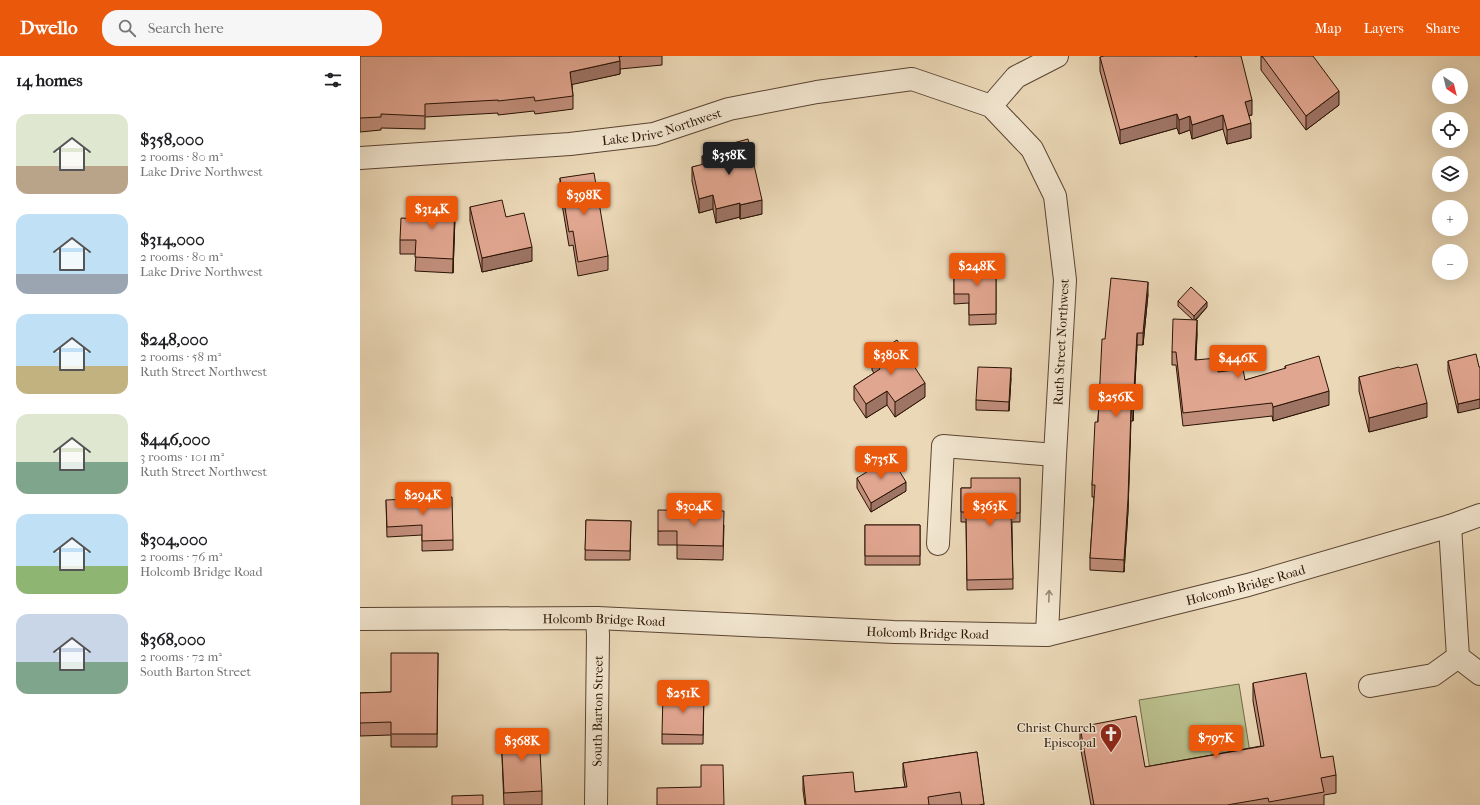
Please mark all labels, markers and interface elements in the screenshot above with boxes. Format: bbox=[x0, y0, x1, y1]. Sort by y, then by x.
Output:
search box bbox=[102, 10, 382, 46]
text: Dwello bbox=[20, 17, 78, 39]
icon: search bbox=[116, 17, 138, 39]
text: Search here bbox=[148, 19, 224, 37]
text: Map bbox=[1315, 20, 1342, 37]
text: Layers bbox=[1364, 20, 1404, 37]
text: Share bbox=[1426, 20, 1460, 37]
north arrow bbox=[1432, 68, 1468, 104]
map controls bbox=[1432, 68, 1468, 280]
icon: filters bbox=[322, 69, 344, 91]
text: 14 homes bbox=[16, 70, 83, 90]
street label: Lake Drive Northwest bbox=[601, 104, 724, 148]
button: locate bbox=[1432, 112, 1468, 148]
text: $358,000 bbox=[140, 129, 204, 149]
icon: home bbox=[48, 130, 96, 178]
pin: $358K bbox=[701, 142, 757, 176]
text: $358K bbox=[712, 147, 746, 162]
text: 2 rooms · 80 m² bbox=[140, 149, 223, 164]
button: layers bbox=[1432, 156, 1468, 192]
text: Lake Drive Northwest bbox=[140, 164, 263, 179]
pin: $398K bbox=[556, 182, 612, 216]
text: $398K bbox=[566, 187, 602, 202]
pin: $314K bbox=[404, 196, 460, 230]
button: + bbox=[1432, 200, 1468, 236]
text: $314K bbox=[415, 201, 449, 216]
text: $314,000 bbox=[140, 229, 205, 249]
icon: home bbox=[48, 230, 96, 278]
button: − bbox=[1432, 244, 1468, 280]
text: 2 rooms · 80 m² bbox=[140, 249, 223, 264]
pin: $248K bbox=[949, 253, 1005, 287]
text: $248K bbox=[958, 258, 996, 273]
text: Lake Drive Northwest bbox=[140, 264, 263, 279]
street label: Ruth Street Northwest bbox=[1050, 278, 1072, 406]
text: $248,000 bbox=[140, 329, 208, 349]
icon: home bbox=[48, 330, 96, 378]
pin: $380K bbox=[863, 342, 919, 376]
pin: $446K bbox=[1210, 345, 1266, 379]
text: $380K bbox=[873, 347, 909, 362]
text: 2 rooms · 58 m² bbox=[140, 349, 221, 364]
text: $446K bbox=[1218, 350, 1258, 365]
text: Ruth Street Northwest bbox=[140, 364, 267, 379]
pin: $256K bbox=[1088, 384, 1144, 418]
text: $256K bbox=[1098, 389, 1134, 404]
text: $446,000 bbox=[140, 429, 210, 449]
icon: home bbox=[48, 430, 96, 478]
pin: $735K bbox=[853, 446, 909, 480]
text: 3 rooms · 101 m² bbox=[140, 449, 224, 464]
text: $735K bbox=[864, 451, 898, 466]
text: Ruth Street Northwest bbox=[140, 464, 267, 479]
pin: $294K bbox=[395, 482, 451, 516]
text: $294K bbox=[404, 487, 442, 502]
pin: $304K bbox=[666, 493, 722, 527]
pin: $363K bbox=[962, 493, 1018, 527]
text: $304K bbox=[676, 498, 712, 513]
text: $363K bbox=[973, 498, 1007, 513]
text: $304,000 bbox=[140, 529, 208, 549]
icon: home bbox=[48, 530, 96, 578]
text: 2 rooms · 76 m² bbox=[140, 549, 222, 564]
street label: Holcomb Bridge Road bbox=[1184, 561, 1308, 608]
text: Holcomb Bridge Road bbox=[140, 564, 263, 579]
one-way arrow bbox=[1045, 590, 1053, 603]
street label: Holcomb Bridge Road bbox=[543, 610, 667, 629]
street label: Holcomb Bridge Road bbox=[866, 623, 990, 641]
text: $368,000 bbox=[140, 629, 206, 649]
icon: home bbox=[48, 630, 96, 678]
text: 2 rooms · 72 m² bbox=[140, 649, 222, 664]
street label: South Barton Street bbox=[589, 655, 605, 767]
text: South Barton Street bbox=[140, 664, 251, 679]
pin: $251K bbox=[655, 680, 711, 714]
text: $251K bbox=[666, 685, 700, 700]
place label: Christ Church Episcopal bbox=[1017, 720, 1097, 750]
church icon: Christ Church Episcopal bbox=[1098, 721, 1124, 754]
pin: $797K bbox=[1188, 725, 1244, 759]
pin: $368K bbox=[494, 728, 550, 762]
text: $797K bbox=[1198, 730, 1234, 745]
text: $368K bbox=[504, 733, 540, 748]

